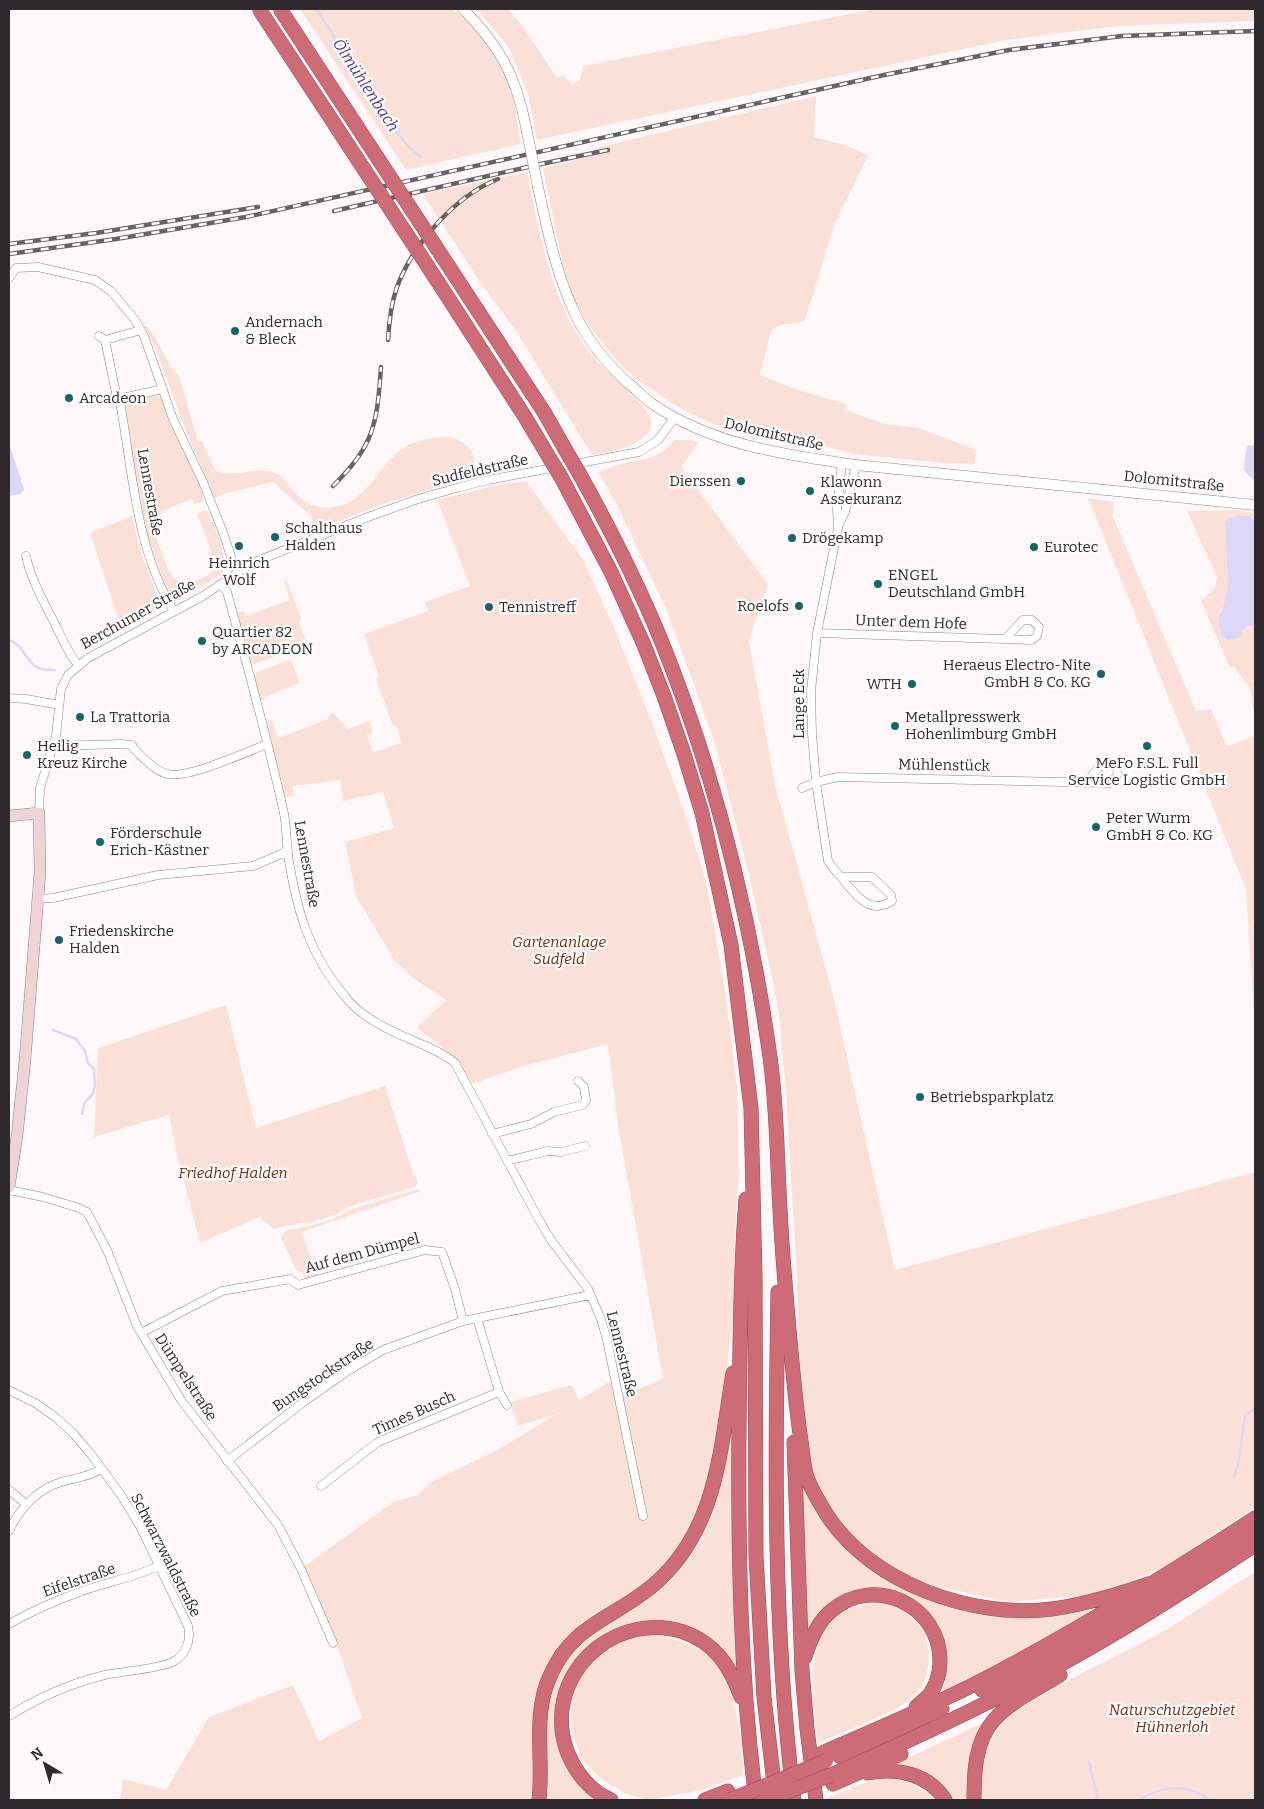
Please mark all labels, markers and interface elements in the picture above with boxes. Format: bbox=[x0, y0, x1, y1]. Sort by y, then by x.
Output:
water label: Ölmühlenbach bbox=[329, 35, 403, 135]
place label: Andernach & Bleck bbox=[245, 313, 323, 348]
marker: Andernach & Bleck bbox=[229, 325, 241, 337]
place label: Arcadeon bbox=[79, 389, 147, 407]
marker: Arcadeon bbox=[63, 392, 75, 404]
street label: Dolomitstraße bbox=[723, 414, 825, 454]
street label: Lennestraße bbox=[133, 447, 167, 537]
street label: Sudfeldstraße bbox=[430, 450, 530, 490]
street label: Dolomitstraße bbox=[1123, 467, 1225, 495]
place label: Dierssen bbox=[669, 472, 731, 490]
place label: Klawonn Assekuranz bbox=[820, 473, 902, 508]
marker: Dierssen bbox=[735, 475, 747, 487]
marker: Klawonn Assekuranz bbox=[804, 485, 816, 497]
place label: Schalthaus Halden bbox=[285, 519, 362, 554]
place label: Drögekamp bbox=[802, 529, 883, 547]
marker: Schalthaus Halden bbox=[269, 531, 281, 543]
marker: Drögekamp bbox=[786, 532, 798, 544]
place label: Eurotec bbox=[1044, 538, 1099, 556]
marker: Heinrich Wolf bbox=[233, 540, 245, 552]
marker: Eurotec bbox=[1028, 541, 1040, 553]
place label: Heinrich Wolf bbox=[208, 554, 270, 589]
place label: ENGEL Deutschland GmbH bbox=[888, 566, 1025, 601]
street label: Berchumer Straße bbox=[77, 575, 199, 653]
marker: ENGEL Deutschland GmbH bbox=[872, 578, 884, 590]
place label: Roelofs bbox=[737, 597, 789, 615]
place label: Tennistreff bbox=[499, 598, 578, 616]
marker: Roelofs bbox=[793, 600, 805, 612]
marker: Tennistreff bbox=[483, 601, 495, 613]
street label: Unter dem Hofe bbox=[855, 611, 967, 633]
place label: Quartier 82 by ARCADEON bbox=[212, 623, 313, 658]
marker: Quartier 82 by ARCADEON bbox=[196, 635, 208, 647]
place label: Heraeus Electro-Nite GmbH & Co. KG bbox=[943, 656, 1091, 691]
street label: Lange Eck bbox=[790, 668, 808, 739]
marker: Heraeus Electro-Nite GmbH & Co. KG bbox=[1095, 668, 1107, 680]
place label: WTH bbox=[866, 675, 902, 693]
marker: WTH bbox=[906, 678, 918, 690]
place label: La Trattoria bbox=[90, 708, 170, 726]
place label: Metallpresswerk Hohenlimburg GmbH bbox=[905, 708, 1057, 743]
marker: La Trattoria bbox=[74, 711, 86, 723]
marker: Metallpresswerk Hohenlimburg GmbH bbox=[889, 720, 901, 732]
place label: Heilig Kreuz Kirche bbox=[37, 737, 127, 772]
marker: MeFo F.S.L. Full Service Logistic GmbH bbox=[1141, 740, 1153, 752]
marker: Heilig Kreuz Kirche bbox=[21, 749, 33, 761]
place label: MeFo F.S.L. Full Service Logistic GmbH bbox=[1068, 754, 1226, 789]
street label: Mühlenstück bbox=[898, 755, 991, 775]
place label: Peter Wurm GmbH & Co. KG bbox=[1106, 809, 1213, 844]
street label: Lennestraße bbox=[290, 819, 324, 909]
marker: Peter Wurm GmbH & Co. KG bbox=[1090, 821, 1102, 833]
place label: Förderschule Erich-Kästner bbox=[110, 824, 209, 859]
marker: Förderschule Erich-Kästner bbox=[94, 836, 106, 848]
place label: Friedenskirche Halden bbox=[69, 922, 174, 957]
park label: Gartenanlage Sudfeld bbox=[512, 933, 606, 968]
marker: Friedenskirche Halden bbox=[53, 934, 65, 946]
place label: Betriebsparkplatz bbox=[930, 1088, 1054, 1106]
marker: Betriebsparkplatz bbox=[914, 1091, 926, 1103]
park label: Friedhof Halden bbox=[178, 1164, 288, 1182]
street label: Auf dem Dümpel bbox=[303, 1229, 421, 1277]
street label: Lennestraße bbox=[603, 1309, 641, 1399]
street label: Dümpelstraße bbox=[151, 1330, 221, 1424]
street label: Bungstockstraße bbox=[269, 1335, 377, 1415]
street label: Times Busch bbox=[370, 1387, 459, 1439]
street label: Schwarzwaldstraße bbox=[127, 1490, 205, 1620]
street label: Eifelstraße bbox=[40, 1559, 118, 1601]
park label: Naturschutzgebiet Hühnerloh bbox=[1109, 1701, 1236, 1736]
north arrow bbox=[20, 1739, 70, 1789]
text: N bbox=[28, 1744, 47, 1764]

